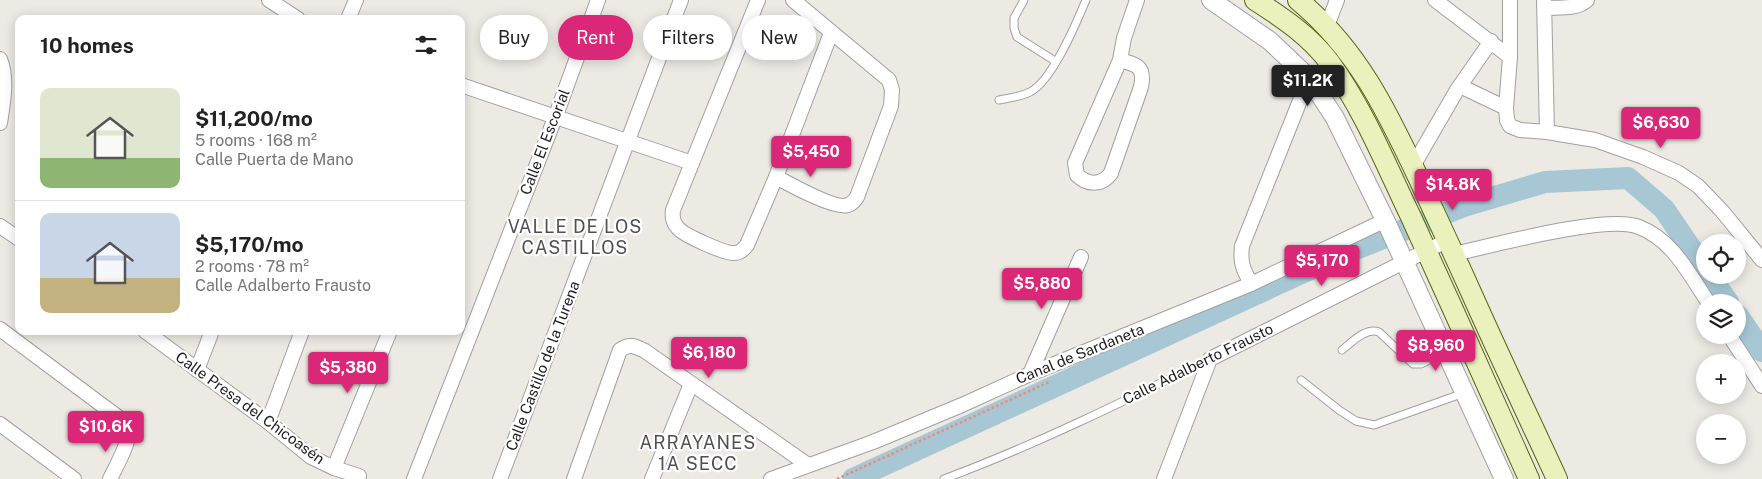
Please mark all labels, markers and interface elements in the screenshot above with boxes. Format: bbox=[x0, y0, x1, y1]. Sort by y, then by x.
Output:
chip: Buy bbox=[480, 15, 548, 60]
chip: Rent bbox=[558, 15, 633, 60]
chip: Filters bbox=[643, 15, 732, 60]
chip: New bbox=[742, 15, 816, 60]
icon: filters bbox=[412, 31, 440, 59]
text: 10 homes bbox=[40, 33, 134, 58]
pin: $11.2K bbox=[1267, 64, 1349, 107]
text: $11.2K bbox=[1283, 71, 1333, 90]
street label: Calle El Escorial bbox=[517, 86, 573, 197]
text: $11,200/mo bbox=[195, 106, 313, 131]
pin: $6,630 bbox=[1620, 106, 1702, 149]
icon: home bbox=[80, 108, 140, 168]
text: $6,630 bbox=[1632, 113, 1690, 132]
text: 5 rooms · 168 m² bbox=[195, 131, 317, 150]
pin: $5,450 bbox=[770, 136, 852, 178]
text: $5,450 bbox=[782, 142, 840, 161]
text: Calle Puerta de Mano bbox=[195, 150, 354, 169]
pin: $14.8K bbox=[1412, 168, 1494, 211]
text: $14.8K bbox=[1426, 175, 1480, 194]
district label: VALLE DE LOS CASTILLOS bbox=[508, 216, 642, 258]
text: $5,170/mo bbox=[195, 232, 304, 257]
icon: home bbox=[80, 233, 140, 293]
map controls bbox=[1696, 234, 1746, 464]
button: locate bbox=[1696, 234, 1746, 284]
pin: $5,170 bbox=[1281, 244, 1363, 287]
text: $5,170 bbox=[1295, 251, 1349, 270]
text: 2 rooms · 78 m² bbox=[195, 257, 309, 276]
pin: $5,880 bbox=[1001, 268, 1083, 310]
text: $5,880 bbox=[1013, 274, 1071, 293]
text: Calle Adalberto Frausto bbox=[195, 276, 371, 295]
street label: Calle Castillo de la Turena bbox=[502, 279, 583, 453]
button: layers bbox=[1696, 294, 1746, 344]
street label: Canal de Sardaneta bbox=[1013, 320, 1146, 387]
street label: Calle Adalberto Frausto bbox=[1120, 320, 1276, 407]
pin: $8,960 bbox=[1395, 330, 1477, 372]
pin: $6,180 bbox=[668, 336, 750, 379]
text: $8,960 bbox=[1407, 336, 1465, 355]
text: $6,180 bbox=[682, 343, 736, 362]
street label: Calle Presa del Chicoasén bbox=[173, 348, 328, 467]
pin: $5,380 bbox=[307, 352, 389, 394]
button: + bbox=[1696, 354, 1746, 404]
text: $5,380 bbox=[319, 358, 377, 377]
pin: $10.6K bbox=[65, 410, 147, 453]
button: − bbox=[1696, 414, 1746, 464]
text: $10.6K bbox=[79, 417, 133, 436]
district label: ARRAYANES 1A SECC bbox=[640, 432, 756, 474]

